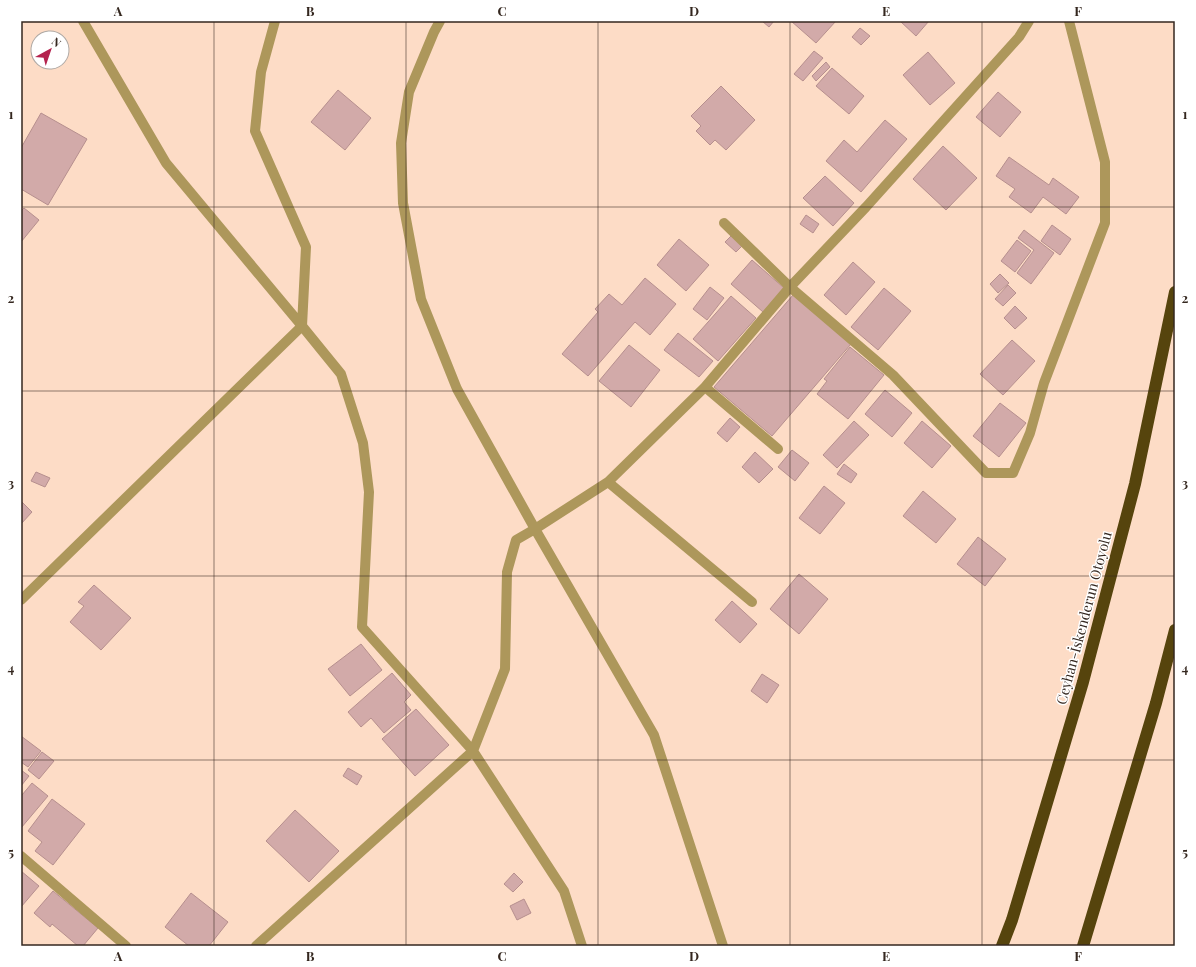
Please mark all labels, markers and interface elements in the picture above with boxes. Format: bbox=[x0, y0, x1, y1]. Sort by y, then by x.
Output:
text: A bbox=[113, 2, 123, 19]
text: B bbox=[306, 2, 315, 19]
text: C bbox=[497, 2, 507, 19]
text: D bbox=[689, 2, 699, 19]
text: E bbox=[882, 2, 890, 19]
text: F bbox=[1074, 2, 1082, 19]
north arrow bbox=[30, 30, 70, 70]
text: N bbox=[49, 34, 65, 50]
text: 1 bbox=[9, 105, 14, 122]
text: 1 bbox=[1183, 105, 1188, 122]
text: 2 bbox=[8, 289, 15, 306]
text: 2 bbox=[1182, 289, 1189, 306]
text: 3 bbox=[8, 474, 14, 491]
text: 3 bbox=[1182, 474, 1188, 491]
street label: Ceyhan-İskenderun Otoyolu bbox=[1051, 529, 1116, 706]
text: 4 bbox=[8, 659, 15, 676]
text: 4 bbox=[1182, 659, 1189, 676]
text: 5 bbox=[8, 843, 14, 860]
text: 5 bbox=[1182, 843, 1188, 860]
text: A bbox=[113, 947, 123, 964]
text: B bbox=[306, 947, 315, 964]
text: C bbox=[497, 947, 507, 964]
text: D bbox=[689, 947, 699, 964]
text: E bbox=[882, 947, 890, 964]
text: F bbox=[1074, 947, 1082, 964]

